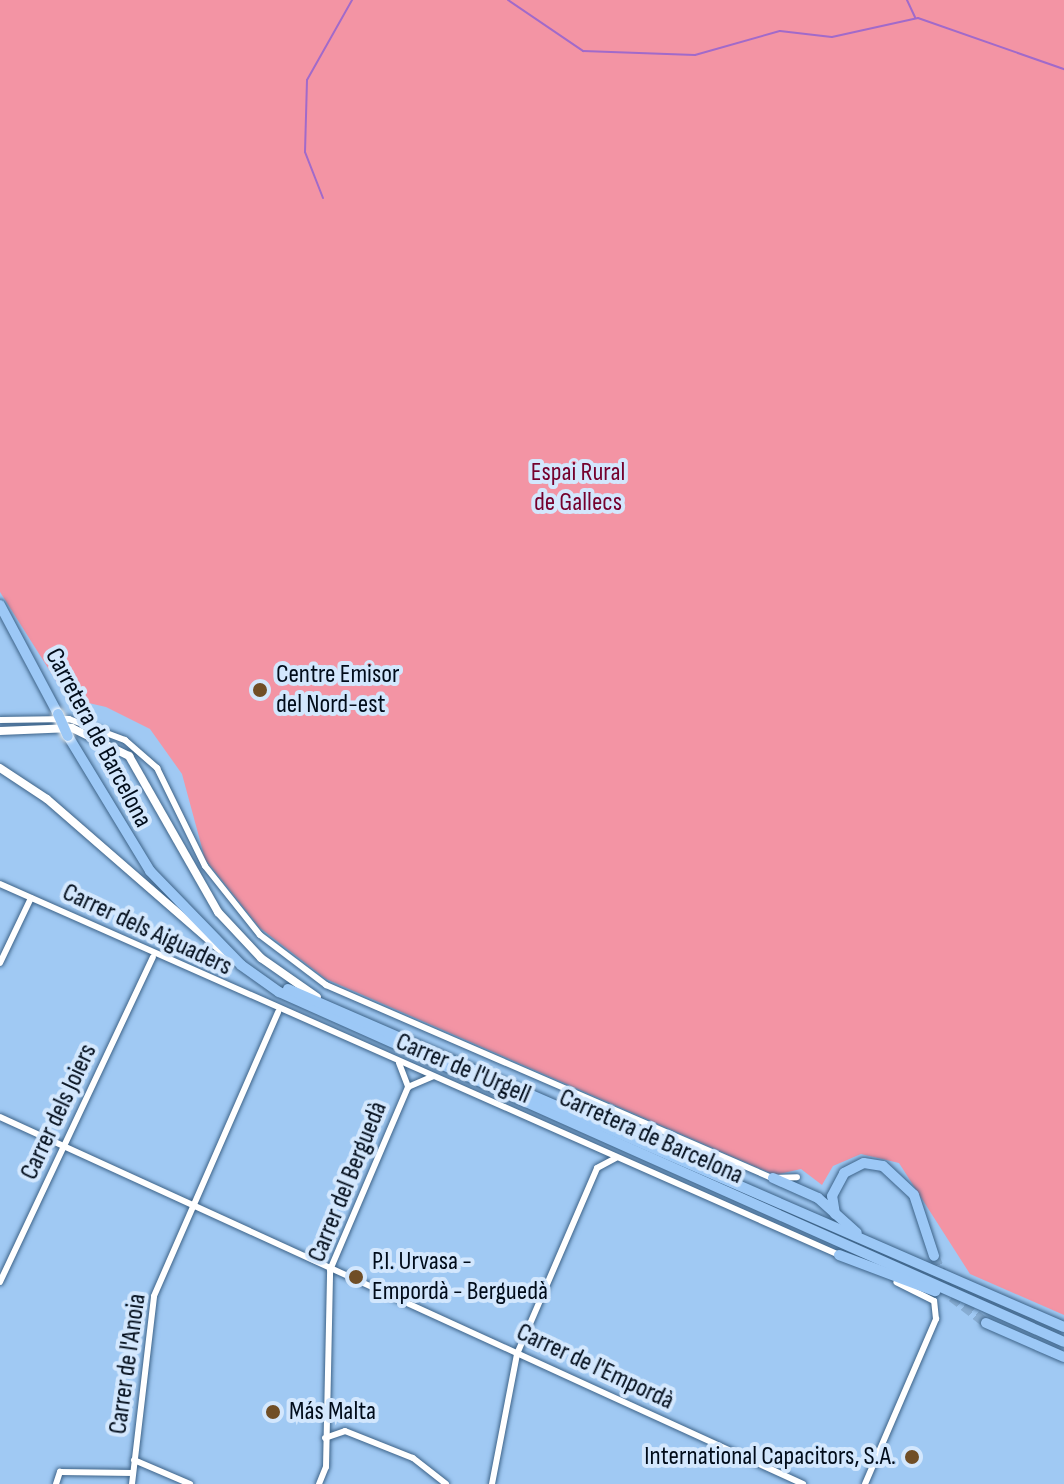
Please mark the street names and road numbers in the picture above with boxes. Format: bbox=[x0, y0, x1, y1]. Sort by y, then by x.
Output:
street label: Carretera de Barcelona bbox=[38, 643, 158, 833]
street label: Carrer dels Aiguaders bbox=[57, 877, 237, 983]
street label: Carrer de l'Urgell bbox=[391, 1027, 535, 1111]
street label: Carrer dels Joiers bbox=[14, 1039, 104, 1185]
street label: Carretera de Barcelona bbox=[554, 1082, 748, 1192]
street label: Carrer del Berguedà bbox=[302, 1097, 394, 1267]
street label: Carrer de l'Anoia bbox=[103, 1292, 153, 1436]
street label: Carrer de l'Empordà bbox=[511, 1317, 679, 1417]

